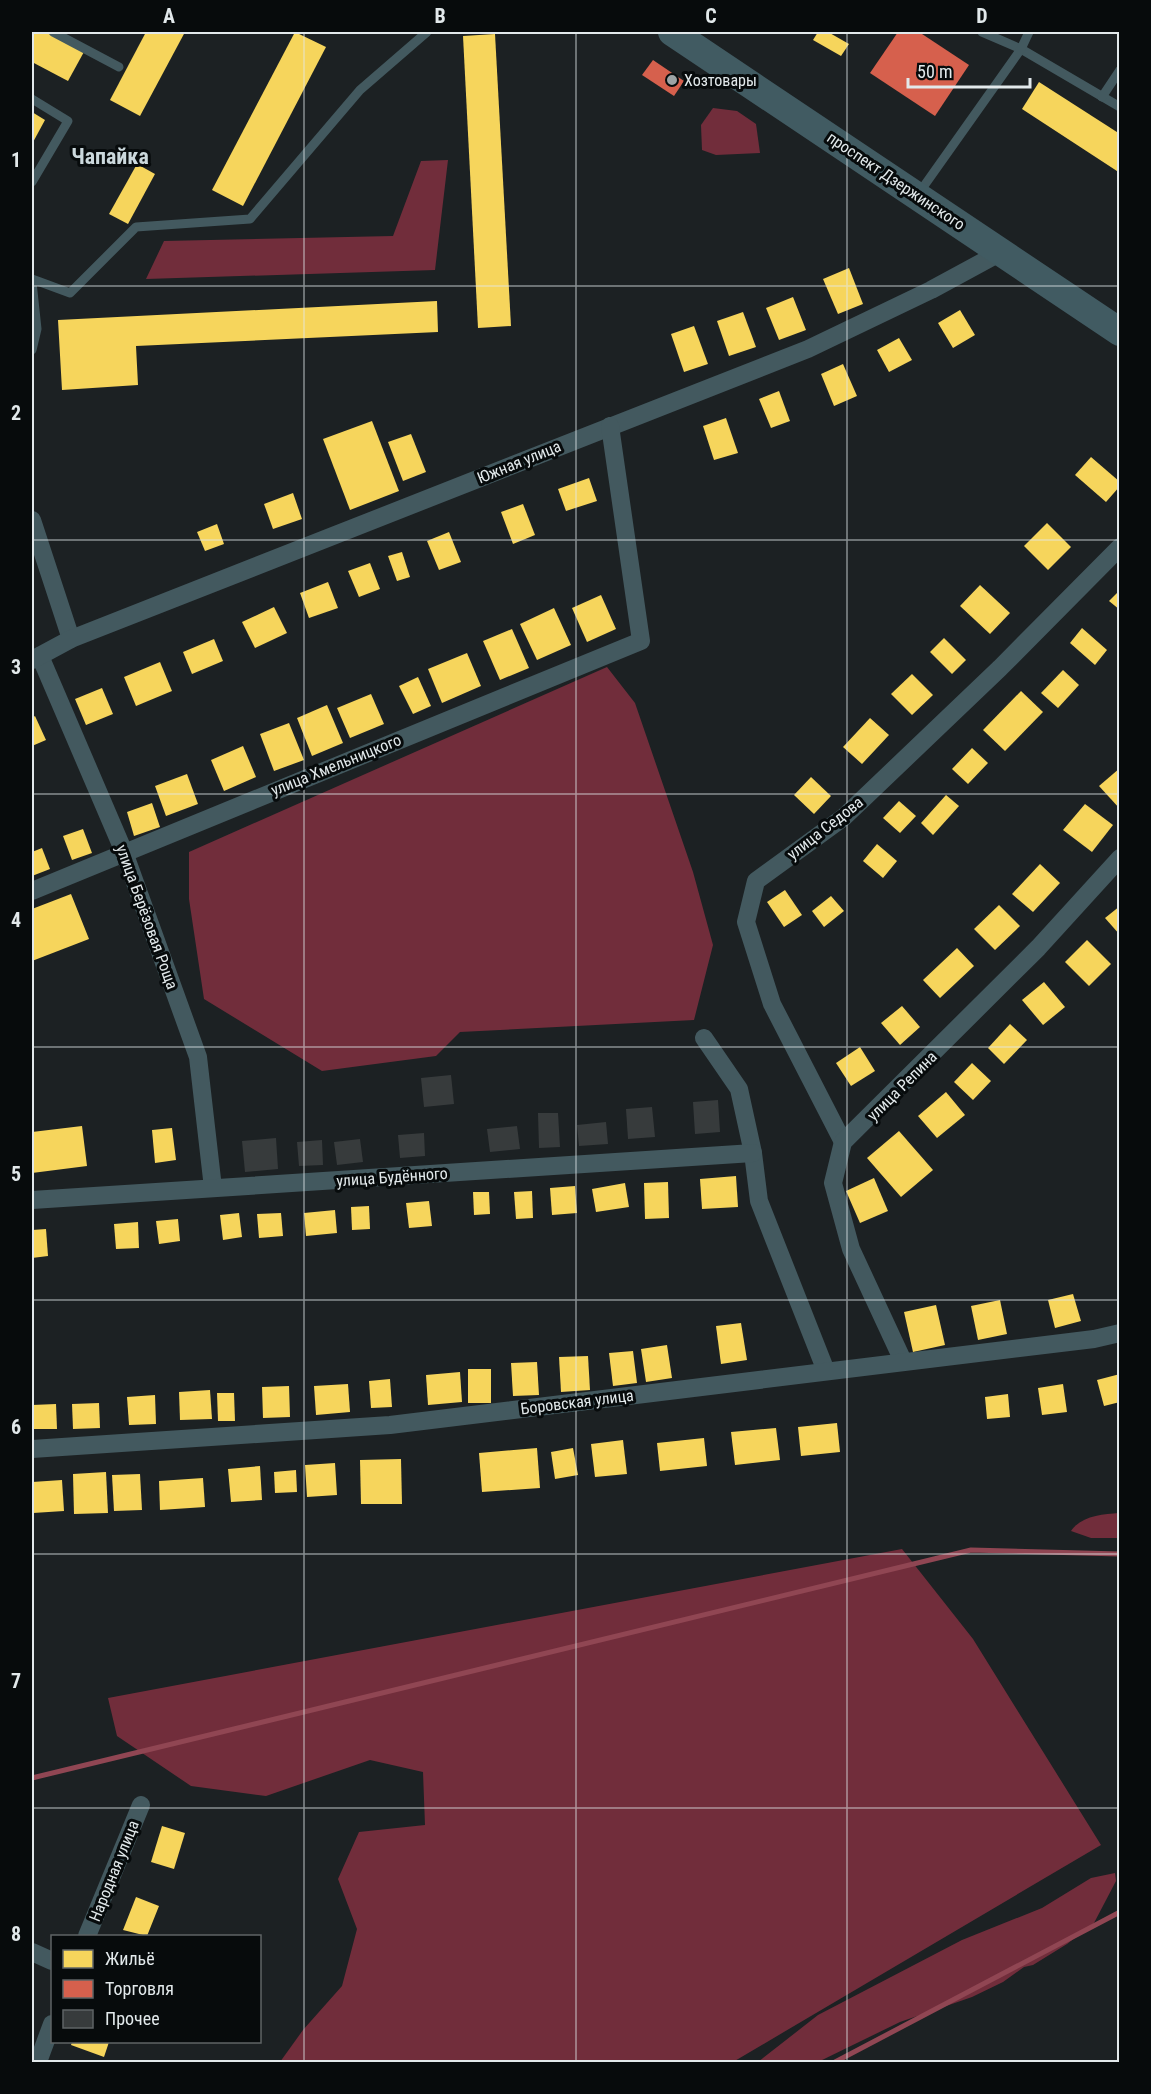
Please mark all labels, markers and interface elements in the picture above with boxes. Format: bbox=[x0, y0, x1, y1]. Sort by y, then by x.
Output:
text: A bbox=[163, 4, 175, 28]
text: B bbox=[434, 4, 446, 28]
text: C bbox=[705, 4, 717, 28]
text: D bbox=[976, 4, 988, 28]
scale bar bbox=[908, 51, 1030, 89]
text: 50 m bbox=[917, 61, 952, 82]
place label: Хозтовары bbox=[684, 71, 757, 90]
marker: Хозтовары bbox=[665, 73, 679, 87]
street label: проспект Дзержинского bbox=[824, 128, 968, 234]
district label: Чапайка bbox=[71, 144, 149, 169]
text: 1 bbox=[11, 148, 21, 172]
text: 2 bbox=[11, 401, 21, 425]
street label: Южная улица bbox=[474, 437, 564, 487]
text: 3 bbox=[11, 655, 21, 679]
street label: улица Хмельницкого bbox=[268, 730, 404, 800]
street label: улица Седова bbox=[783, 792, 867, 864]
street label: улица Берёзовая Роща bbox=[112, 842, 182, 992]
text: 4 bbox=[11, 908, 21, 932]
street label: улица Репина bbox=[863, 1047, 941, 1125]
text: 5 bbox=[11, 1162, 21, 1186]
street label: улица Будённого bbox=[336, 1164, 448, 1190]
street label: Боровская улица bbox=[519, 1386, 635, 1418]
text: 6 bbox=[11, 1415, 21, 1439]
text: 7 bbox=[11, 1669, 21, 1693]
street label: Народная улица bbox=[85, 1818, 143, 1924]
text: 8 bbox=[11, 1922, 21, 1946]
legend bbox=[51, 1935, 261, 2043]
text: Жильё bbox=[105, 1948, 155, 1969]
text: Торговля bbox=[105, 1978, 174, 1999]
text: Прочее bbox=[105, 2008, 160, 2029]

